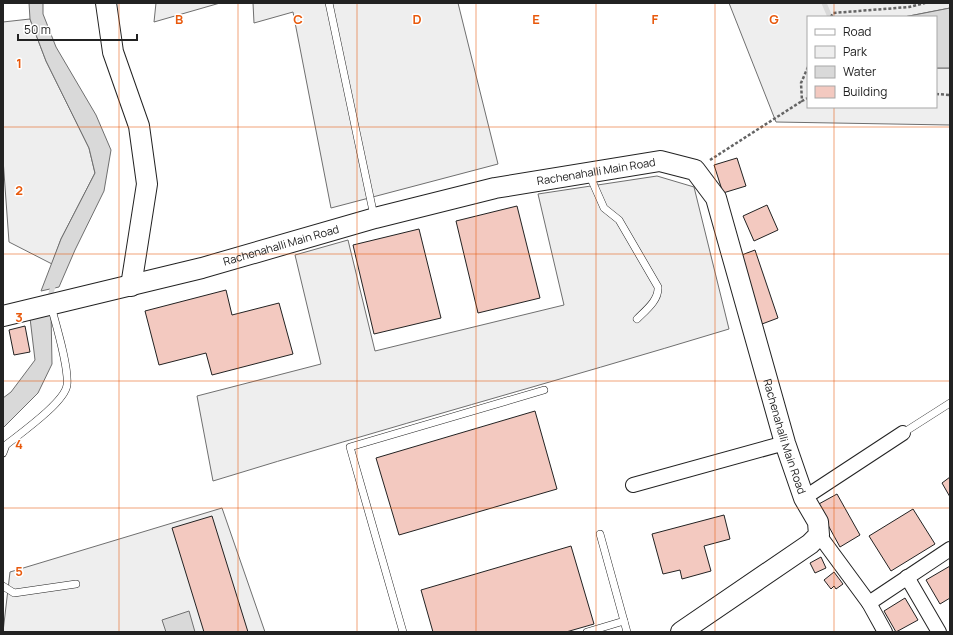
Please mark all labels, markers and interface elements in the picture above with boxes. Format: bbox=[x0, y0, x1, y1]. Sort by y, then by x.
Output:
text: B bbox=[175, 10, 183, 28]
text: C bbox=[293, 10, 303, 28]
text: D bbox=[412, 10, 422, 28]
text: E bbox=[532, 10, 540, 28]
text: F bbox=[652, 10, 659, 28]
text: G bbox=[769, 10, 779, 28]
scale bar bbox=[18, 16, 137, 42]
legend bbox=[807, 16, 937, 108]
text: 50 m bbox=[24, 21, 51, 38]
text: Road bbox=[843, 23, 871, 40]
text: Park bbox=[843, 43, 868, 60]
text: 1 bbox=[16, 54, 22, 72]
text: Water bbox=[843, 63, 877, 80]
text: Building bbox=[843, 83, 887, 100]
street label: Rachenahalli Main Road bbox=[536, 154, 657, 188]
text: 2 bbox=[15, 181, 23, 199]
street label: Rachenahalli Main Road bbox=[221, 221, 341, 269]
text: 3 bbox=[15, 308, 23, 326]
street label: Rachenahalli Main Road bbox=[760, 377, 810, 496]
text: 4 bbox=[15, 435, 23, 453]
text: 5 bbox=[15, 562, 23, 580]

